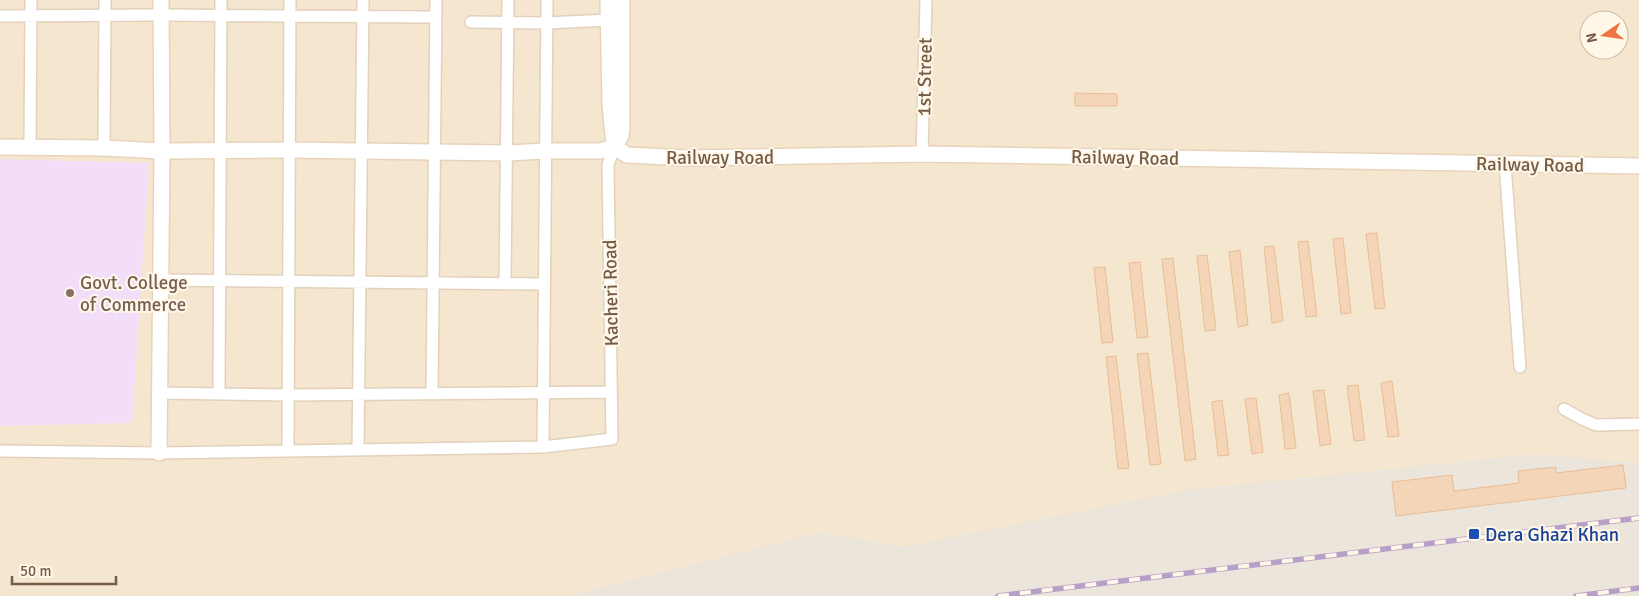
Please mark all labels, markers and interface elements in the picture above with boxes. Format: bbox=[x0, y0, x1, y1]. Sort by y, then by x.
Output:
north arrow bbox=[1579, 10, 1629, 60]
text: N bbox=[1582, 31, 1601, 44]
street label: 1st Street bbox=[912, 37, 938, 117]
street label: Railway Road bbox=[1071, 145, 1179, 171]
street label: Railway Road bbox=[666, 146, 774, 170]
street label: Railway Road bbox=[1476, 152, 1584, 178]
street label: Kacheri Road bbox=[598, 239, 624, 347]
place label: Govt. College of Commerce bbox=[80, 271, 188, 317]
marker: Govt. College of Commerce bbox=[64, 287, 76, 299]
place label: Dera Ghazi Khan bbox=[1485, 523, 1619, 547]
marker: Dera Ghazi Khan bbox=[1467, 527, 1481, 541]
scale bar bbox=[12, 554, 116, 586]
text: 50 m bbox=[20, 562, 51, 580]

